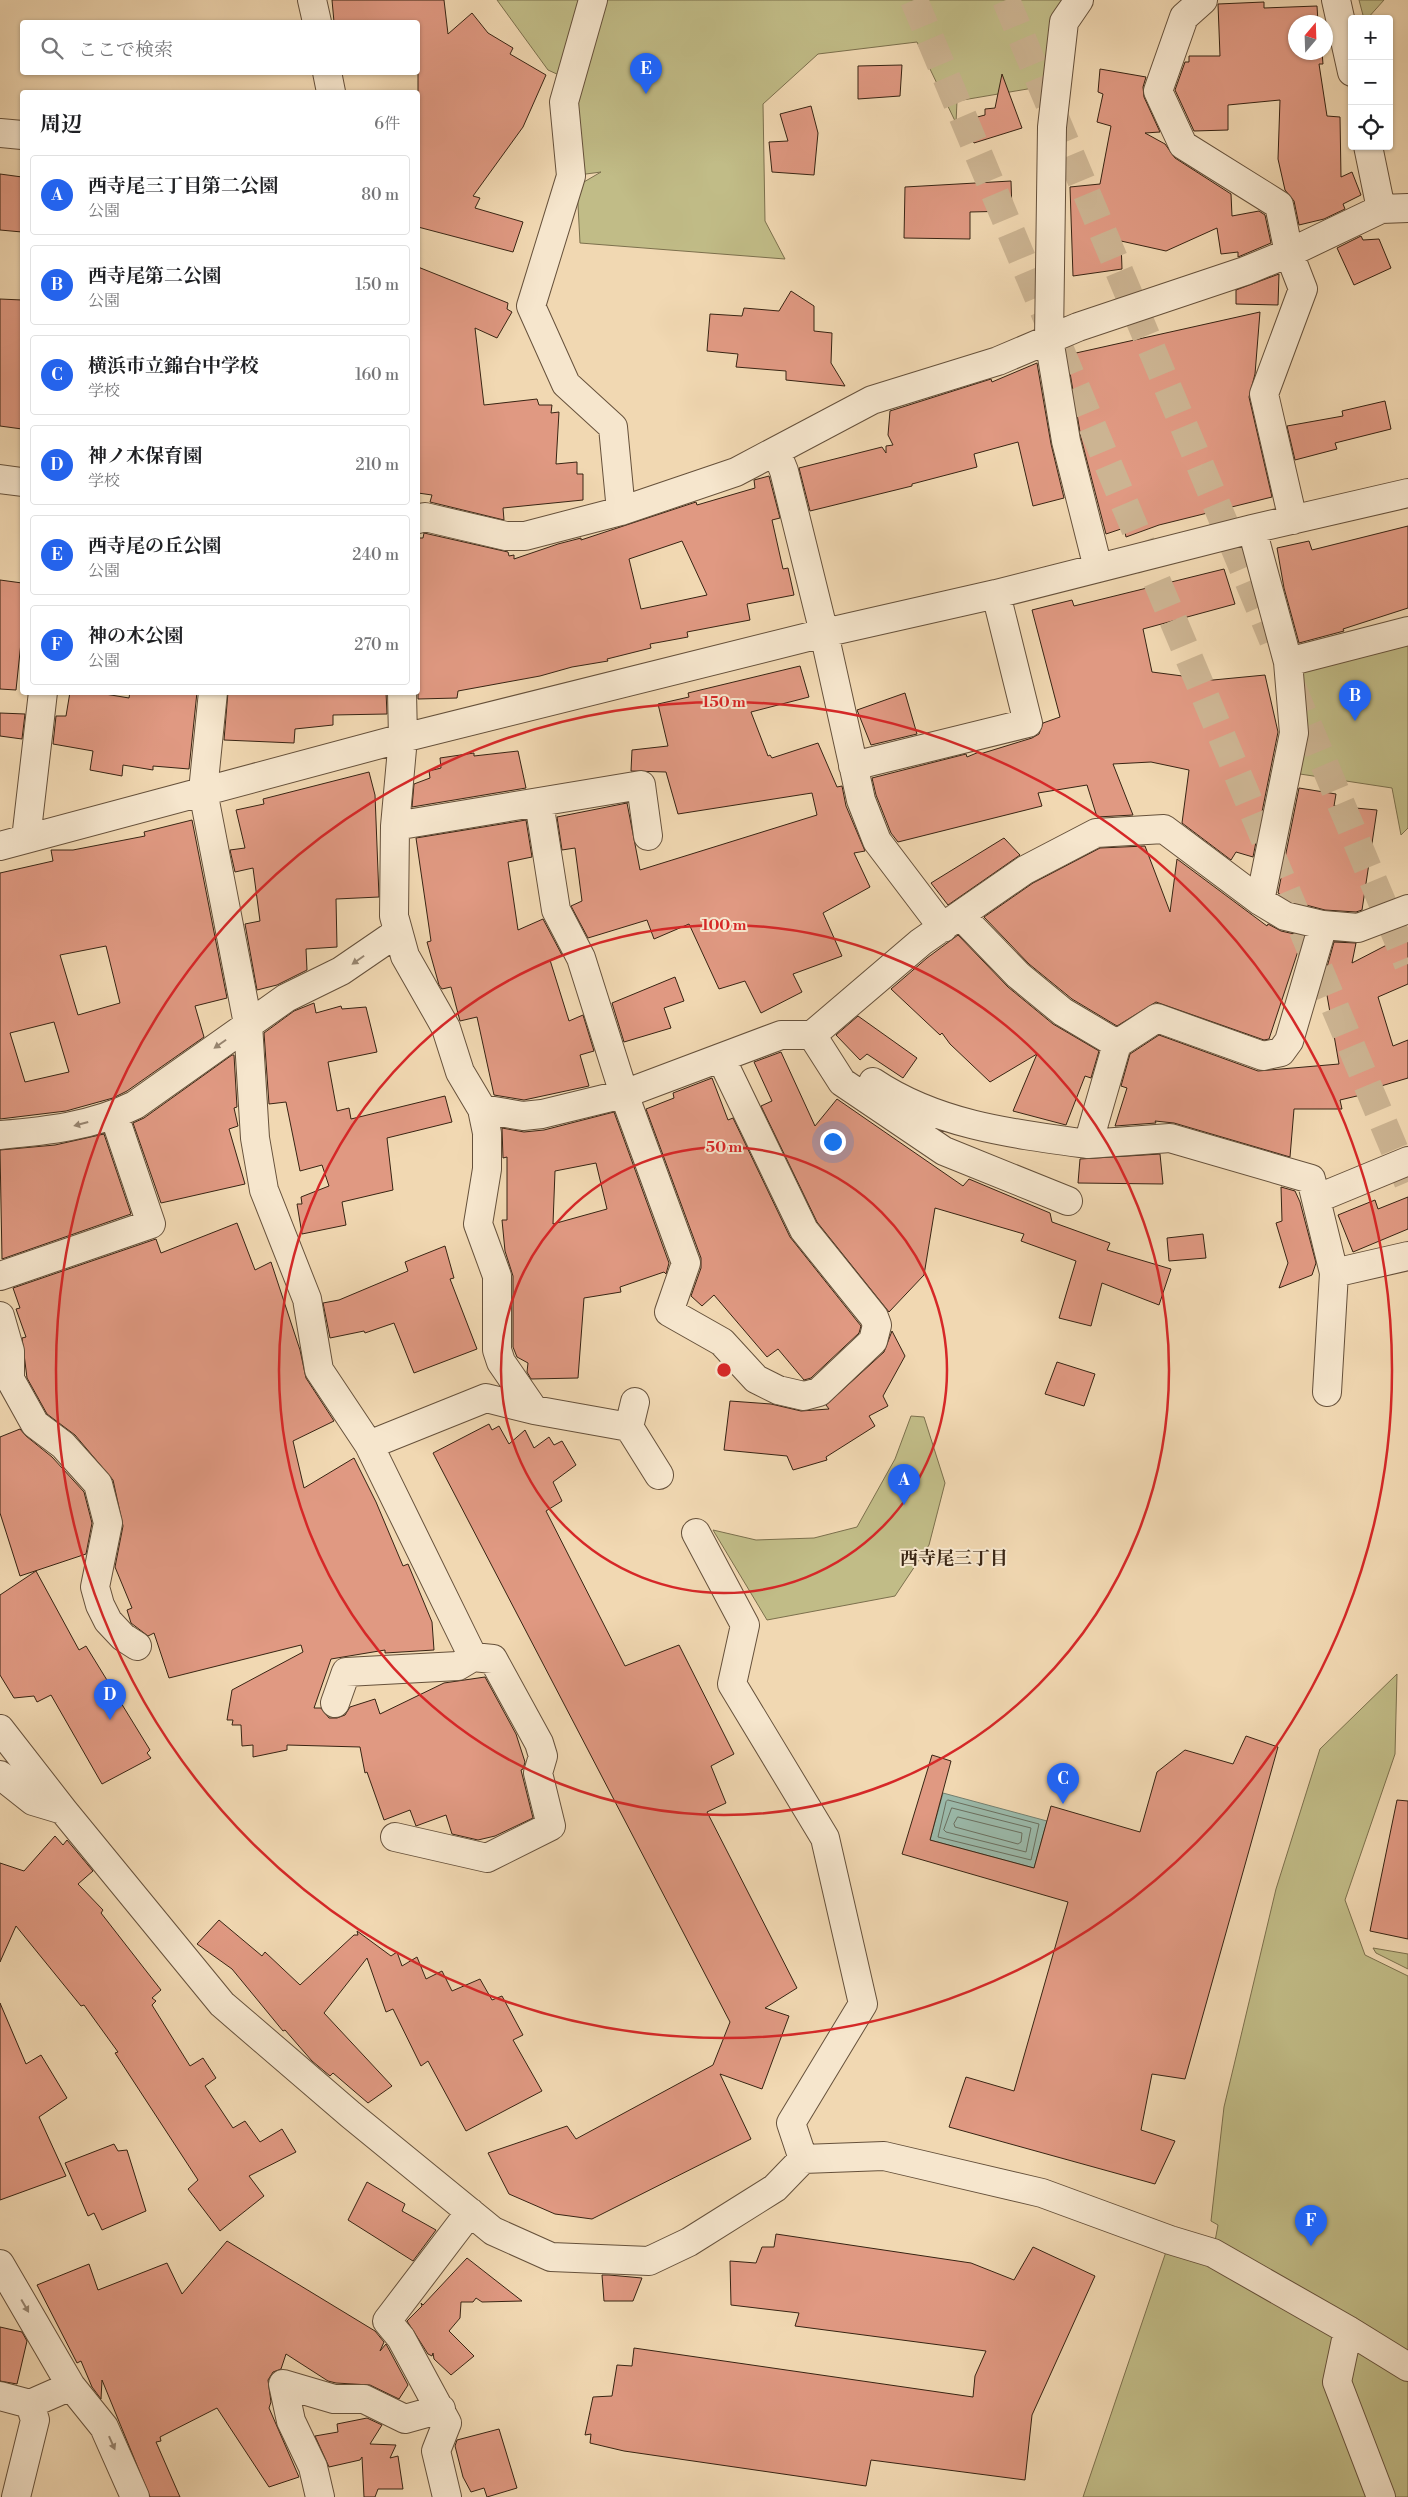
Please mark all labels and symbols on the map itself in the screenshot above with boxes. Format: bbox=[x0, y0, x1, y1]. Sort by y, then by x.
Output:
north arrow bbox=[1288, 15, 1333, 60]
pin: E bbox=[630, 53, 662, 94]
pin: B bbox=[1339, 680, 1371, 721]
text: 150 m bbox=[702, 693, 746, 712]
text: 100 m bbox=[702, 916, 747, 935]
one-way arrow bbox=[351, 955, 365, 965]
one-way arrow bbox=[213, 1039, 227, 1049]
one-way arrow bbox=[73, 1120, 88, 1128]
your location bbox=[820, 1129, 846, 1155]
text: 50 m bbox=[706, 1138, 742, 1157]
centre of rings bbox=[715, 1361, 733, 1379]
pin: A bbox=[888, 1464, 920, 1505]
district label: 西寺尾三丁目 bbox=[900, 1547, 1008, 1570]
pin: D bbox=[94, 1679, 126, 1720]
pin: C bbox=[1047, 1763, 1079, 1804]
pin: F bbox=[1295, 2205, 1327, 2246]
one-way arrow bbox=[20, 2300, 29, 2313]
one-way arrow bbox=[108, 2436, 116, 2450]

